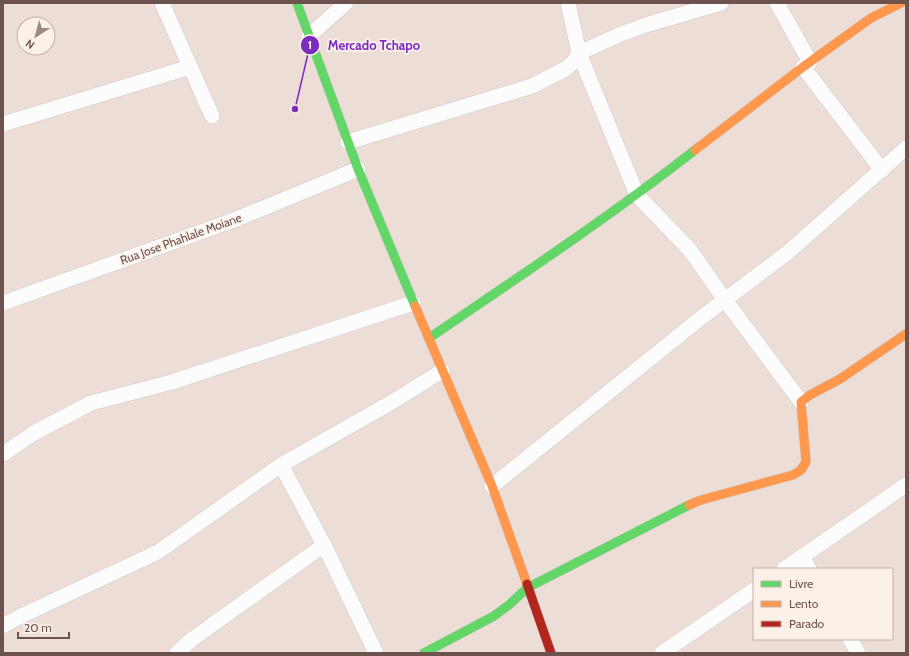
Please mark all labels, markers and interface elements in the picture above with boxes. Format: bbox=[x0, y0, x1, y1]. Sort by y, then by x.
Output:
north arrow bbox=[16, 16, 56, 56]
callout: Mercado Tchapo bbox=[300, 33, 428, 58]
text: N bbox=[23, 36, 37, 52]
text: 1 bbox=[308, 37, 312, 52]
text: Mercado Tchapo bbox=[328, 37, 421, 53]
street label: Rua Jose Phahlale Moiane bbox=[118, 210, 244, 268]
legend bbox=[753, 568, 893, 640]
text: Livre bbox=[789, 576, 813, 591]
text: Lento bbox=[789, 596, 819, 611]
scale bar bbox=[18, 614, 69, 640]
text: Parado bbox=[789, 616, 825, 631]
text: 20 m bbox=[24, 620, 52, 635]

